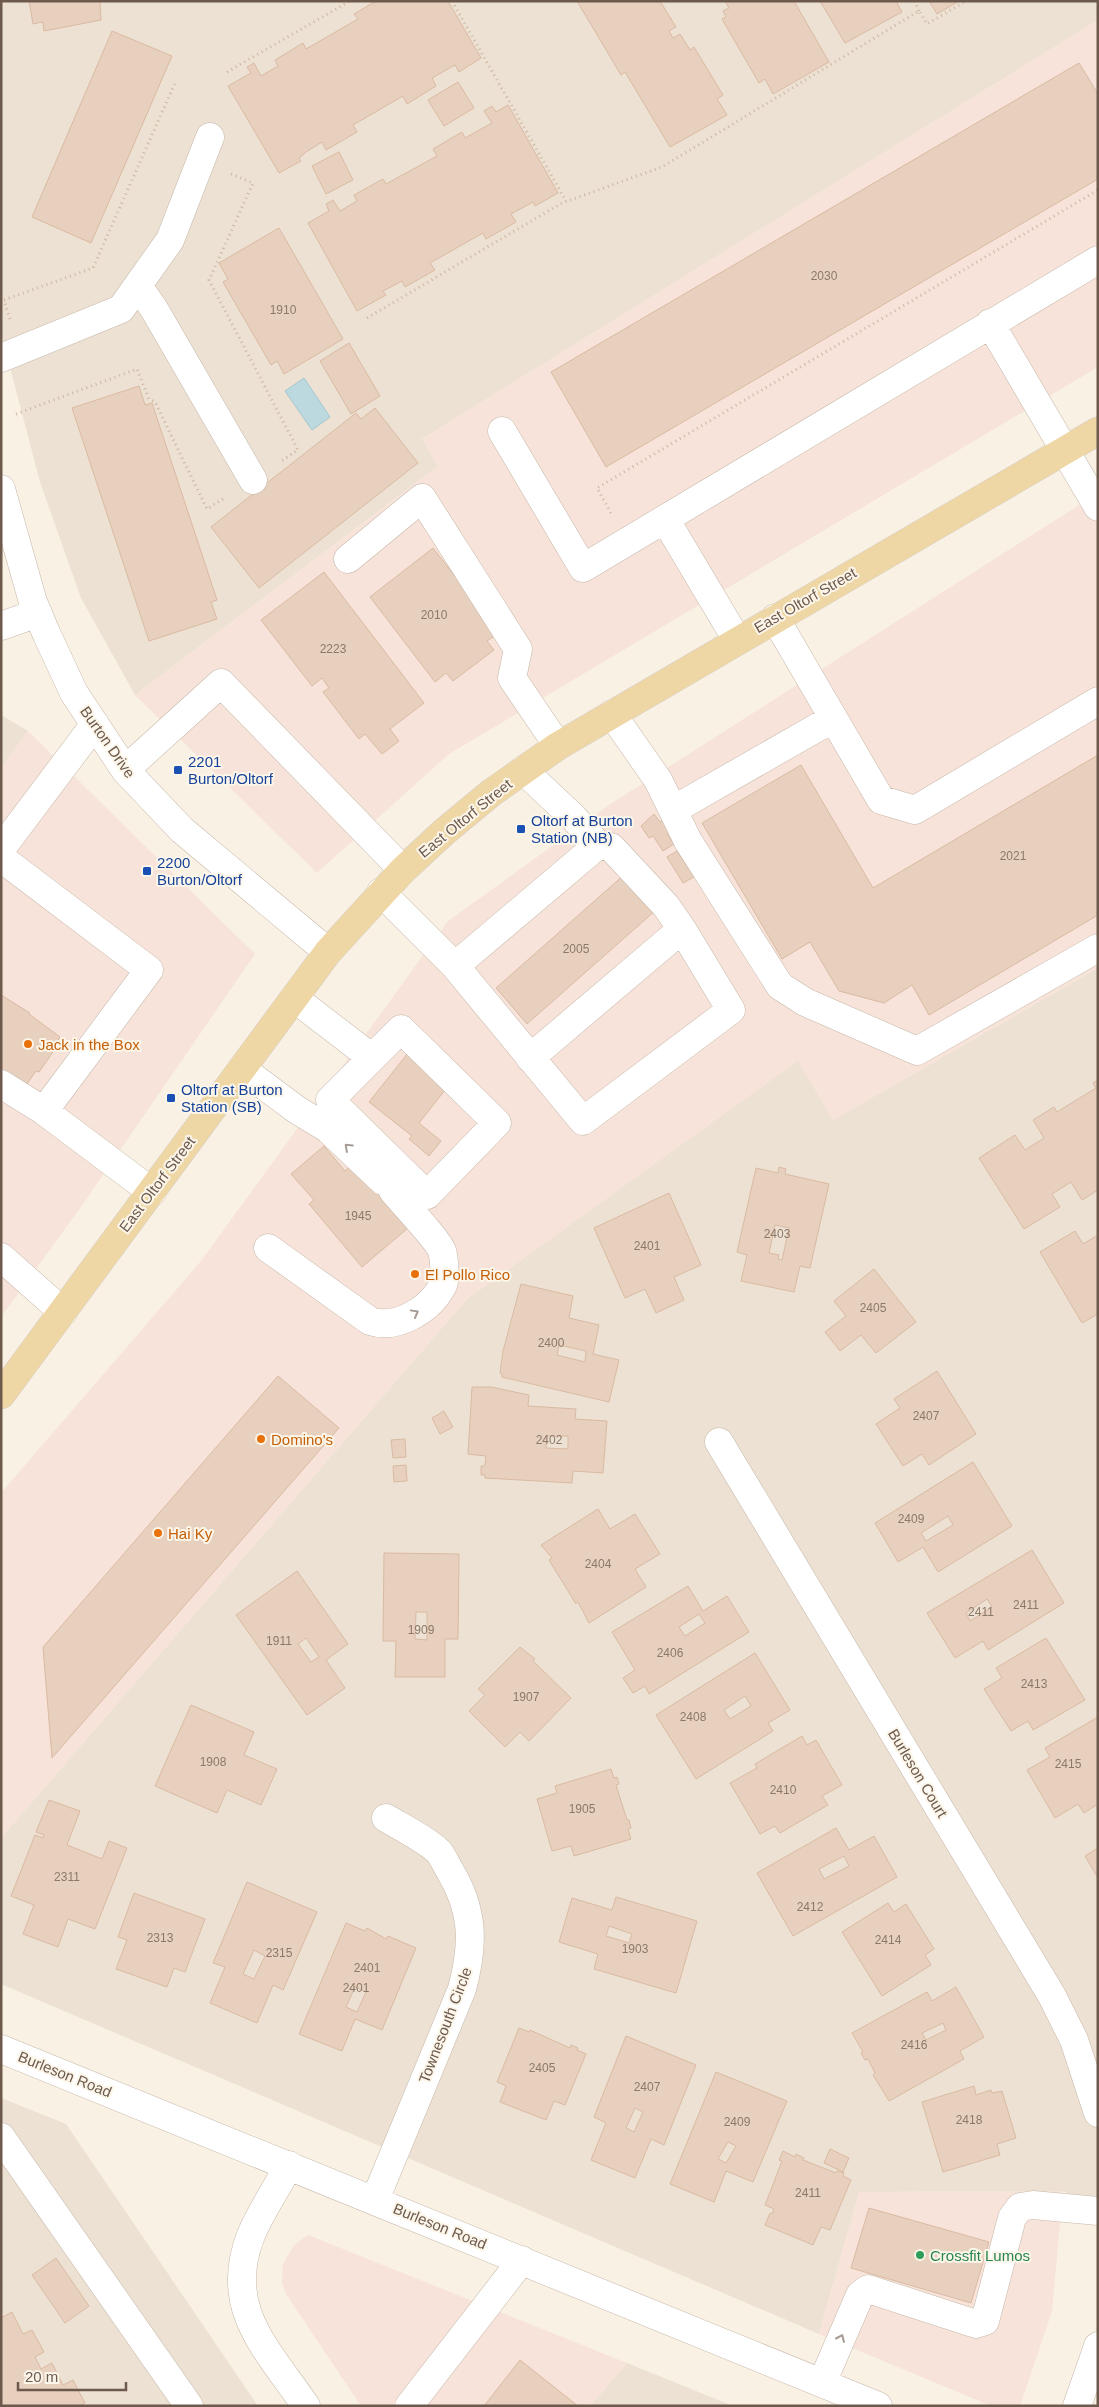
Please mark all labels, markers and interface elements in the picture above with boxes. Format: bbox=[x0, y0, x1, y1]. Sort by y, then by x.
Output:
house number: 2030 bbox=[811, 269, 838, 283]
house number: 1910 bbox=[270, 303, 297, 317]
street label: East Oltorf Street bbox=[751, 563, 860, 636]
house number: 2010 bbox=[421, 608, 448, 622]
house number: 2223 bbox=[320, 642, 347, 656]
street label: Burton Drive bbox=[77, 703, 139, 781]
place label: 2201 Burton/Oltorf bbox=[188, 753, 274, 787]
marker: 2201 Burton/Oltorf bbox=[172, 764, 184, 776]
street label: East Oltorf Street bbox=[415, 775, 516, 861]
place label: Oltorf at Burton Station (NB) bbox=[531, 812, 633, 846]
marker: Oltorf at Burton Station (NB) bbox=[515, 823, 527, 835]
house number: 2021 bbox=[1000, 849, 1027, 863]
place label: 2200 Burton/Oltorf bbox=[157, 854, 243, 888]
marker: 2200 Burton/Oltorf bbox=[141, 865, 153, 877]
house number: 2005 bbox=[563, 942, 590, 956]
place label: Jack in the Box bbox=[38, 1036, 140, 1053]
marker: Jack in the Box bbox=[22, 1038, 34, 1050]
place label: Oltorf at Burton Station (SB) bbox=[181, 1081, 283, 1115]
marker: Oltorf at Burton Station (SB) bbox=[165, 1092, 177, 1104]
street label: East Oltorf Street bbox=[116, 1132, 199, 1235]
one-way arrow bbox=[345, 1144, 354, 1153]
house number: 1945 bbox=[345, 1209, 372, 1223]
house number: 2403 bbox=[764, 1227, 791, 1241]
house number: 2401 bbox=[634, 1239, 661, 1253]
place label: El Pollo Rico bbox=[425, 1266, 510, 1283]
marker: El Pollo Rico bbox=[409, 1268, 421, 1280]
house number: 2405 bbox=[860, 1301, 887, 1315]
one-way arrow bbox=[410, 1309, 419, 1319]
house number: 2400 bbox=[538, 1336, 565, 1350]
house number: 2407 bbox=[913, 1409, 940, 1423]
place label: Domino's bbox=[271, 1431, 333, 1448]
marker: Domino's bbox=[255, 1433, 267, 1445]
house number: 2402 bbox=[536, 1433, 563, 1447]
house number: 2409 bbox=[898, 1512, 925, 1526]
place label: Hai Ky bbox=[168, 1525, 213, 1542]
marker: Hai Ky bbox=[152, 1527, 164, 1539]
house number: 2404 bbox=[585, 1557, 612, 1571]
house number: 2411 bbox=[1013, 1598, 1039, 1612]
house number: 2411 bbox=[968, 1605, 994, 1619]
house number: 1909 bbox=[408, 1623, 435, 1637]
house number: 1911 bbox=[266, 1634, 292, 1648]
house number: 2406 bbox=[657, 1646, 684, 1660]
house number: 2413 bbox=[1021, 1677, 1048, 1691]
house number: 1907 bbox=[513, 1690, 540, 1704]
house number: 2408 bbox=[680, 1710, 707, 1724]
street label: Burleson Court bbox=[885, 1726, 951, 1821]
house number: 1908 bbox=[200, 1755, 227, 1769]
house number: 2415 bbox=[1055, 1757, 1082, 1771]
house number: 2410 bbox=[770, 1783, 797, 1797]
house number: 1905 bbox=[569, 1802, 596, 1816]
house number: 2311 bbox=[54, 1870, 80, 1884]
house number: 2412 bbox=[797, 1900, 824, 1914]
house number: 2313 bbox=[147, 1931, 174, 1945]
house number: 2414 bbox=[875, 1933, 902, 1947]
house number: 1903 bbox=[622, 1942, 649, 1956]
house number: 2315 bbox=[266, 1946, 293, 1960]
house number: 2401 bbox=[354, 1961, 381, 1975]
street label: Townesouth Circle bbox=[415, 1965, 475, 2085]
house number: 2401 bbox=[343, 1981, 370, 1995]
house number: 2416 bbox=[901, 2038, 928, 2052]
street label: Burleson Road bbox=[16, 2048, 114, 2100]
house number: 2405 bbox=[529, 2061, 556, 2075]
house number: 2407 bbox=[634, 2080, 661, 2094]
house number: 2418 bbox=[956, 2113, 983, 2127]
house number: 2409 bbox=[724, 2115, 751, 2129]
house number: 2411 bbox=[795, 2186, 821, 2200]
street label: Burleson Road bbox=[391, 2200, 489, 2252]
place label: Crossfit Lumos bbox=[930, 2247, 1030, 2264]
marker: Crossfit Lumos bbox=[914, 2249, 926, 2261]
one-way arrow bbox=[835, 2334, 846, 2343]
scale bar bbox=[18, 2360, 125, 2392]
text: 20 m bbox=[25, 2368, 58, 2385]

